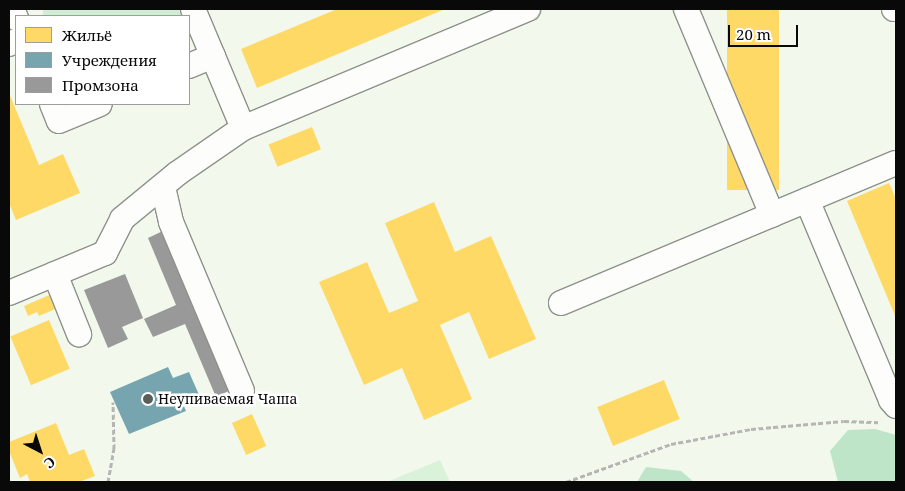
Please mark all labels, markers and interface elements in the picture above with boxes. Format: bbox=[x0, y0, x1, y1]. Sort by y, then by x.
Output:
legend bbox=[15, 15, 190, 105]
scale bar bbox=[730, 15, 800, 47]
text: 20 m bbox=[736, 24, 771, 44]
text: Жильё bbox=[62, 25, 112, 45]
text: Учреждения bbox=[62, 50, 157, 70]
text: Промзона bbox=[62, 75, 139, 95]
place label: Неупиваемая Чаша bbox=[158, 391, 297, 407]
marker: Неупиваемая Чаша bbox=[142, 393, 154, 405]
north arrow bbox=[15, 426, 65, 476]
text: С bbox=[40, 453, 60, 473]

